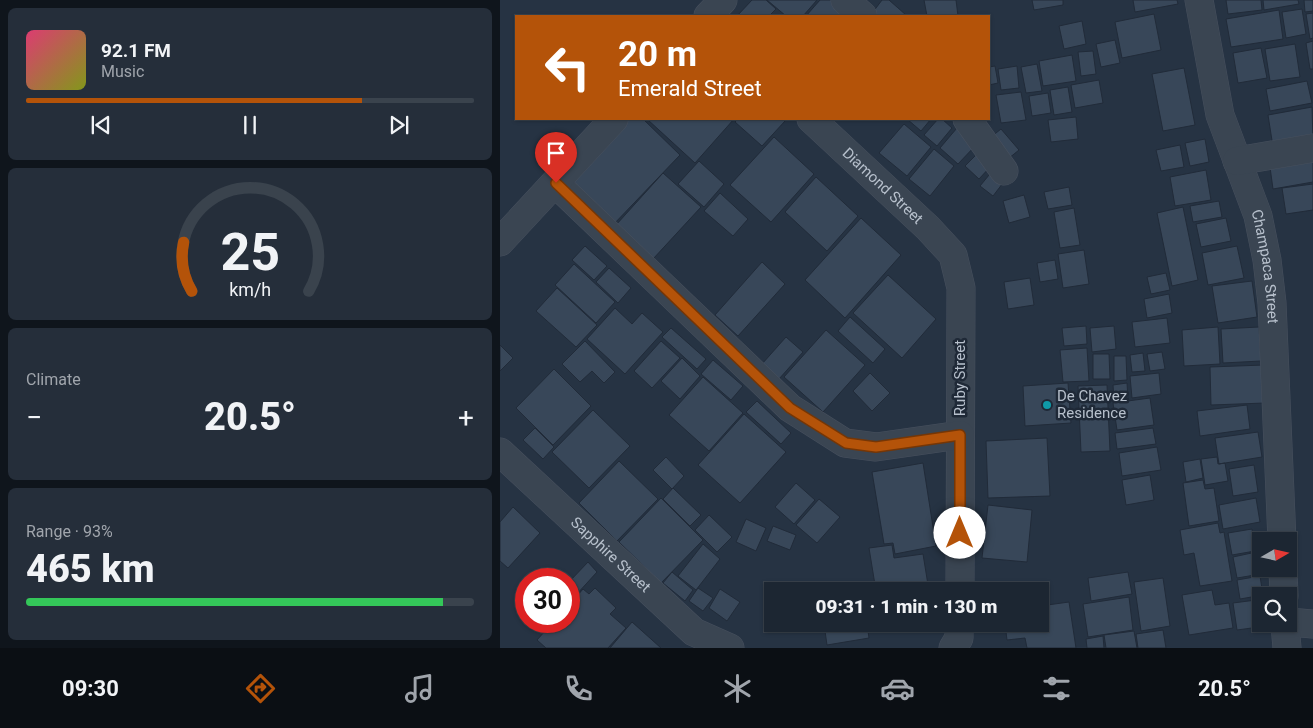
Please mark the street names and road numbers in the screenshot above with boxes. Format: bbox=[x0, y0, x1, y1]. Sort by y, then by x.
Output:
street label: Diamond Street bbox=[839, 144, 927, 228]
street label: Champaca Street bbox=[1247, 207, 1282, 324]
street label: Ruby Street bbox=[951, 340, 969, 416]
street label: Sapphire Street bbox=[567, 513, 654, 596]

